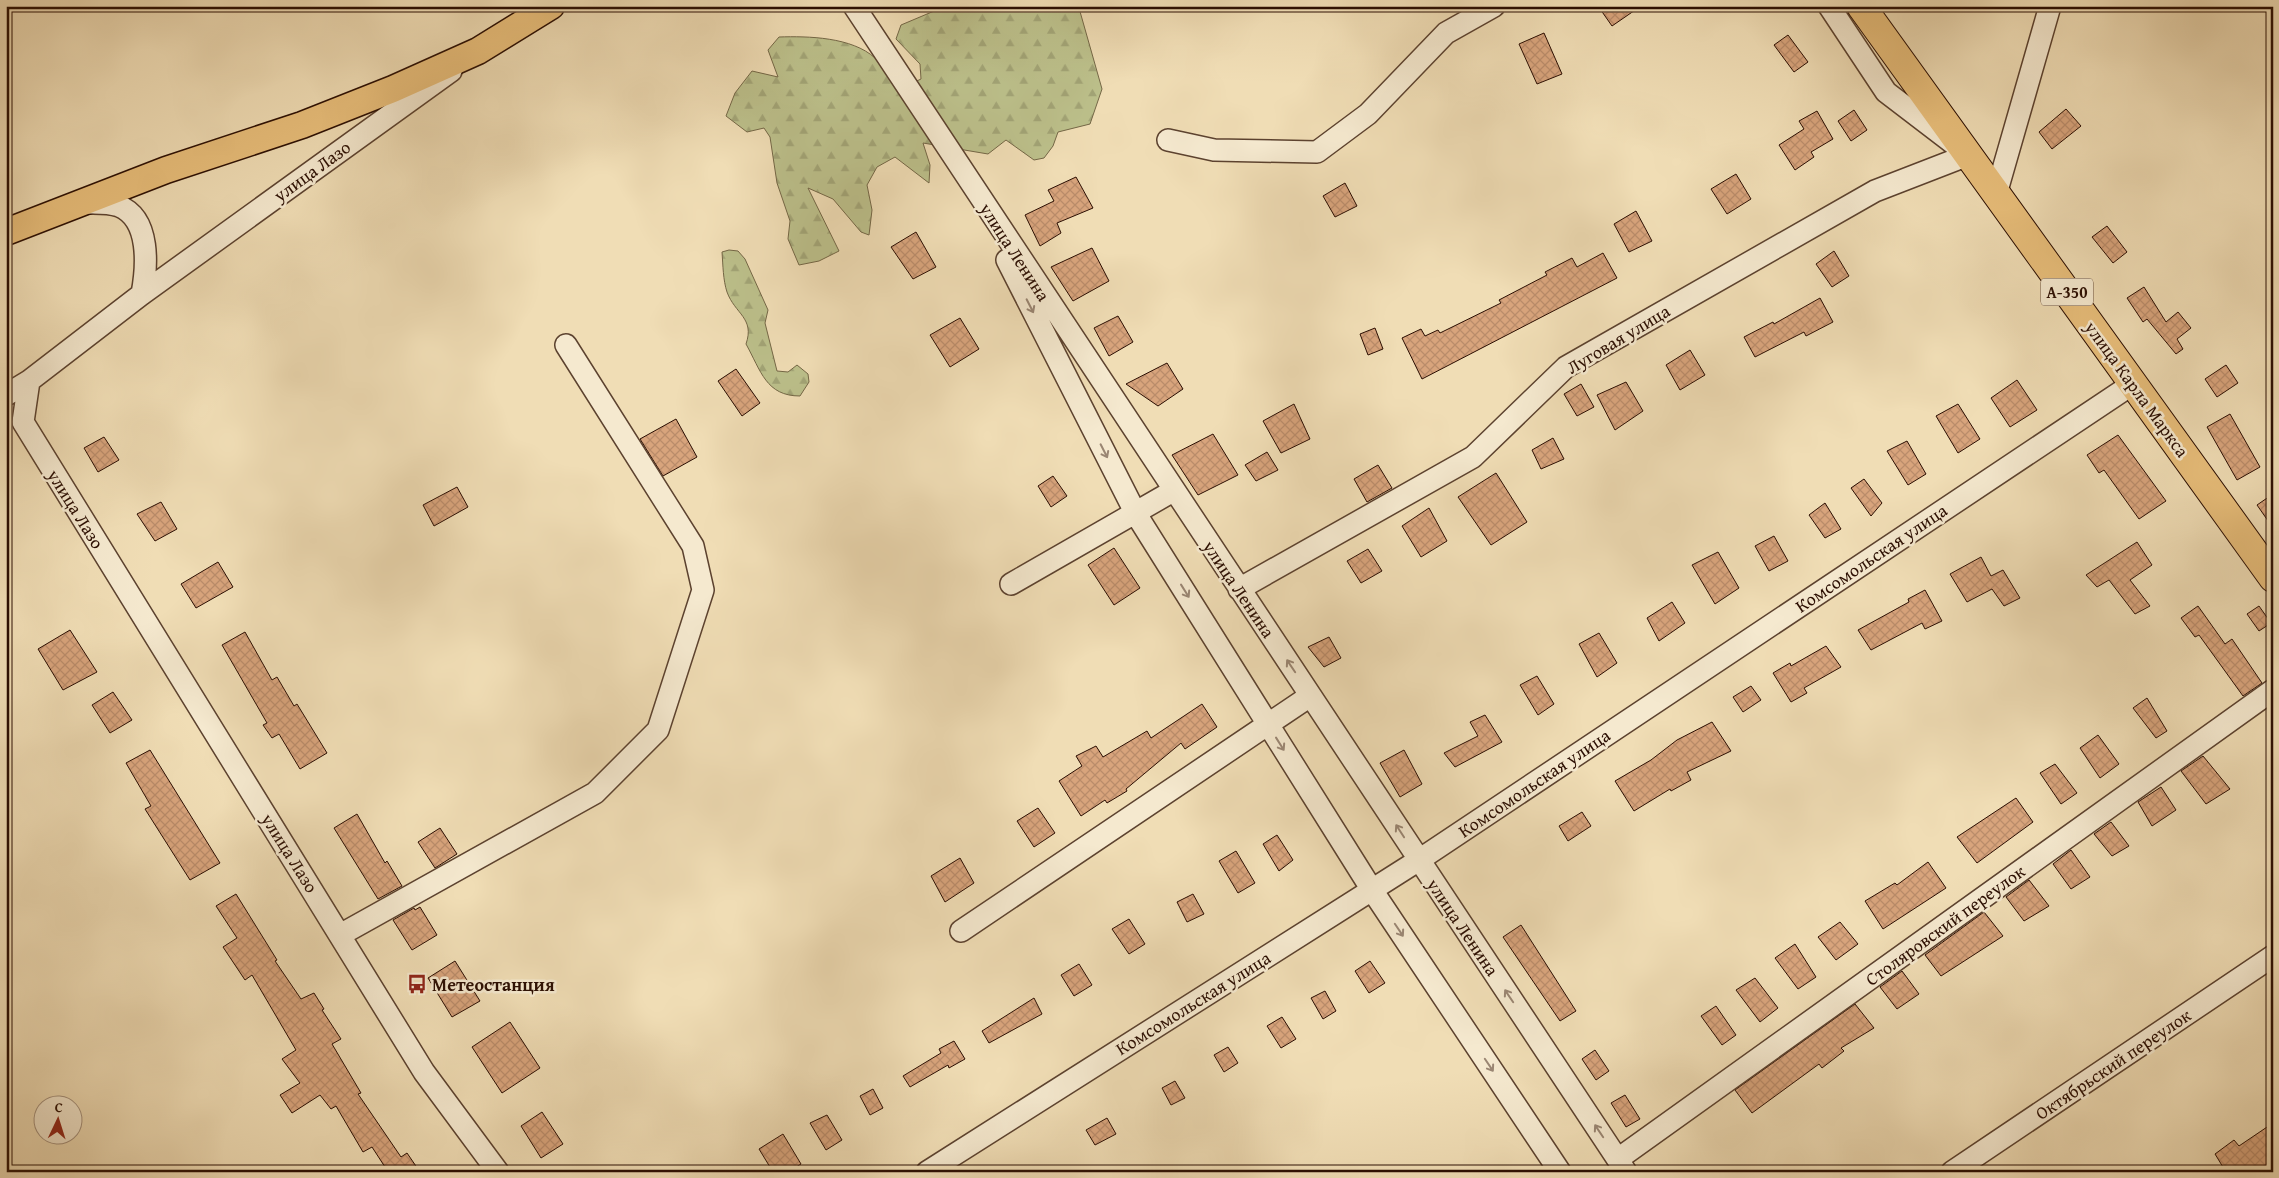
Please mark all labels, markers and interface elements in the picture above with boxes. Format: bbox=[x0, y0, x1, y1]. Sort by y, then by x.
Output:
street label: улица Лазо bbox=[267, 134, 356, 209]
street label: улица Ленина bbox=[972, 197, 1057, 307]
road number: А-350 bbox=[2041, 278, 2093, 306]
street label: Луговая улица bbox=[1561, 297, 1675, 381]
one-way arrow bbox=[1026, 298, 1035, 313]
street label: улица Карла Маркса bbox=[2078, 314, 2196, 463]
one-way arrow bbox=[1099, 443, 1109, 458]
street label: улица Лазо bbox=[40, 463, 111, 554]
street label: Комсомольская улица bbox=[1790, 497, 1953, 619]
street label: улица Ленина bbox=[1196, 534, 1282, 644]
one-way arrow bbox=[1180, 584, 1190, 598]
one-way arrow bbox=[1286, 660, 1296, 674]
street label: Комсомольская улица bbox=[1453, 722, 1616, 844]
one-way arrow bbox=[1276, 736, 1286, 750]
street label: улица Лазо bbox=[254, 807, 325, 898]
one-way arrow bbox=[1395, 824, 1405, 838]
street label: Столяровский переулок bbox=[1860, 857, 2031, 992]
street label: улица Ленина bbox=[1420, 872, 1506, 982]
one-way arrow bbox=[1394, 923, 1404, 937]
street label: Комсомольская улица bbox=[1110, 944, 1276, 1062]
place label: Метеостанция bbox=[432, 971, 555, 998]
bus stop icon: Метеостанция bbox=[406, 973, 428, 995]
one-way arrow bbox=[1504, 989, 1514, 1003]
street label: Октябрьский переулок bbox=[2030, 1001, 2197, 1126]
one-way arrow bbox=[1484, 1058, 1494, 1072]
north arrow bbox=[32, 1096, 82, 1146]
text: С bbox=[54, 1097, 64, 1117]
one-way arrow bbox=[1594, 1124, 1604, 1138]

